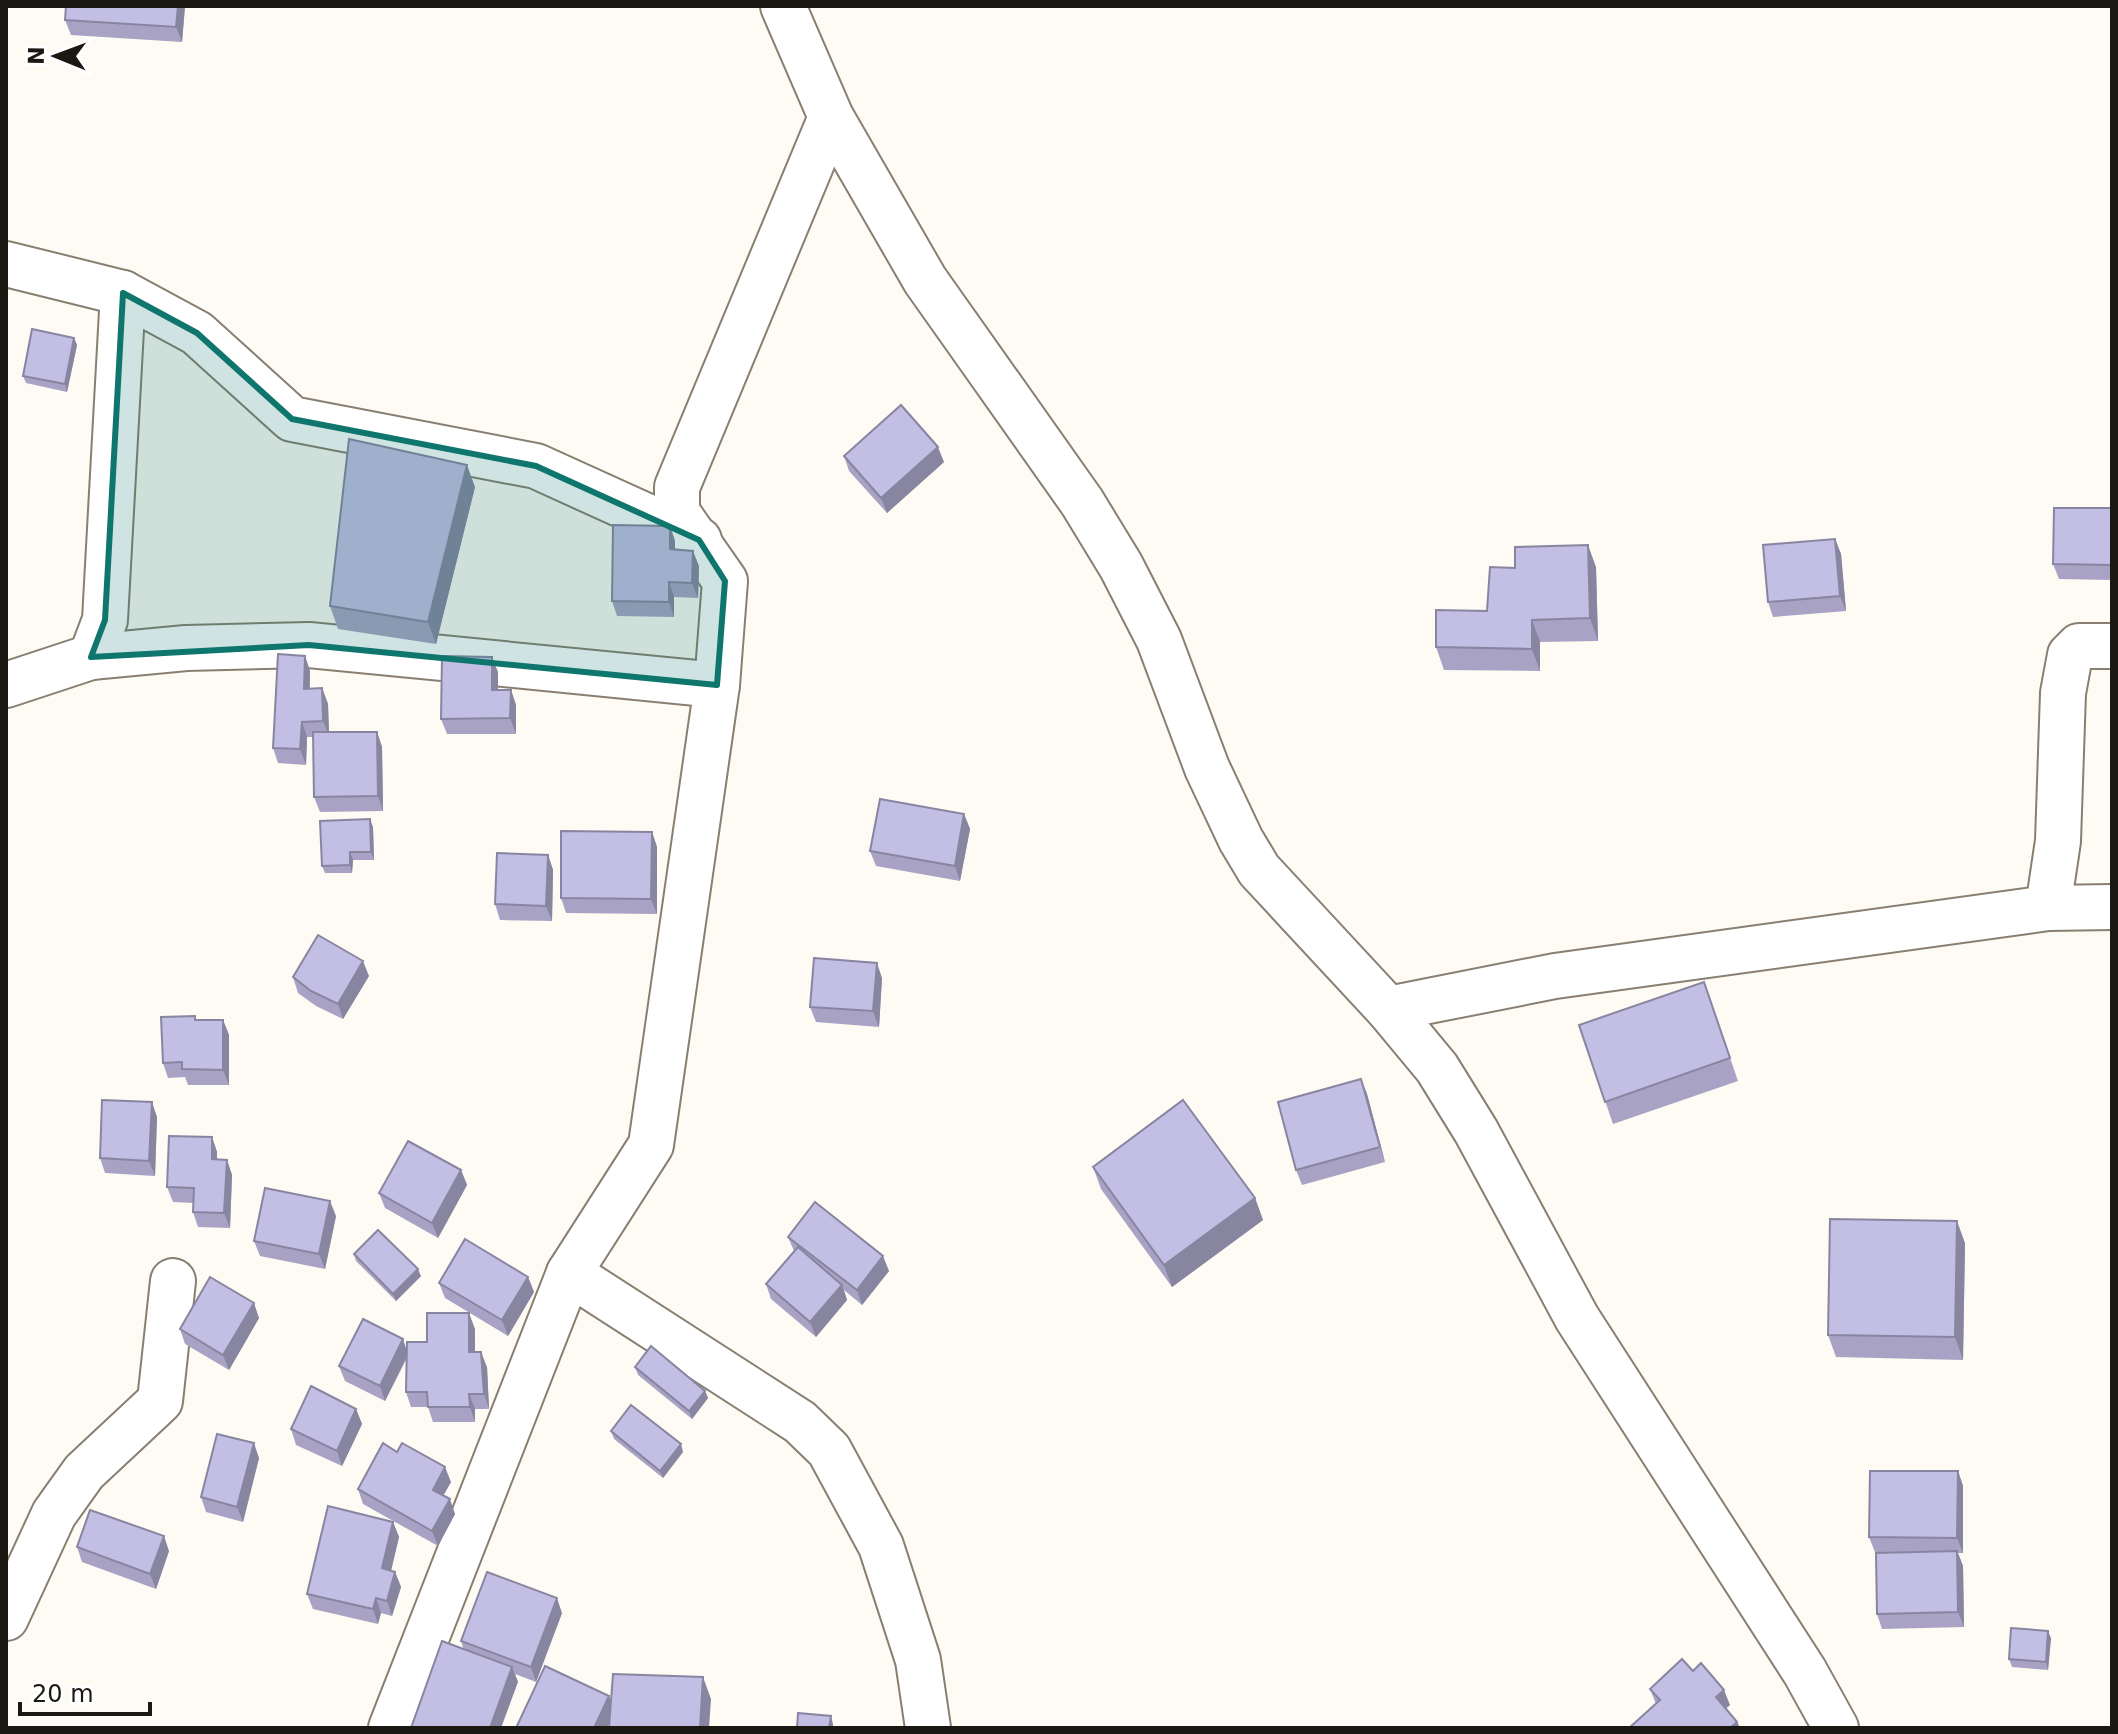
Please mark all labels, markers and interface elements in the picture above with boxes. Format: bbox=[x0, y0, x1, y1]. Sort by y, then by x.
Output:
north arrow bbox=[16, 16, 96, 96]
text: N bbox=[24, 46, 49, 65]
scale bar bbox=[20, 1666, 150, 1716]
text: 20 m bbox=[32, 1680, 94, 1708]

